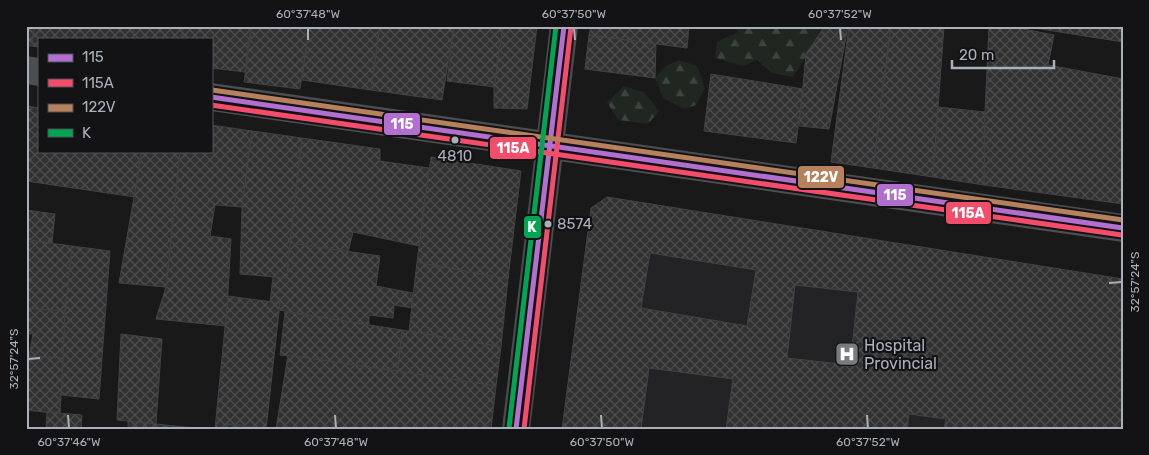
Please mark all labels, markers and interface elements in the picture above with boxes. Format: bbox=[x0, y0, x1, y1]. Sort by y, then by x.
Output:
text: 60°37'48"W bbox=[276, 7, 340, 21]
text: 60°37'50"W bbox=[542, 7, 607, 21]
text: 60°37'52"W bbox=[808, 7, 872, 21]
legend bbox=[38, 38, 212, 152]
scale bar bbox=[952, 38, 1054, 70]
text: 20 m bbox=[959, 46, 994, 64]
text: 115 bbox=[82, 48, 104, 66]
text: 115A bbox=[82, 74, 114, 92]
text: 122V bbox=[82, 98, 116, 116]
line badge: 115 bbox=[383, 112, 421, 136]
text: 115 bbox=[391, 116, 413, 133]
text: K bbox=[82, 124, 91, 142]
marker: 4810 bbox=[450, 135, 460, 145]
line badge: 115A bbox=[489, 136, 537, 160]
text: 115A bbox=[497, 140, 529, 157]
place label: 4810 bbox=[438, 147, 472, 165]
line badge: 122V bbox=[797, 165, 845, 189]
text: 122V bbox=[804, 169, 839, 186]
line badge: 115 bbox=[876, 183, 914, 207]
text: 115 bbox=[884, 187, 906, 204]
line badge: 115A bbox=[945, 201, 992, 225]
text: 115A bbox=[952, 205, 984, 222]
line badge: K bbox=[523, 215, 542, 239]
place label: 8574 bbox=[557, 215, 592, 233]
text: K bbox=[527, 219, 537, 236]
marker: 8574 bbox=[543, 219, 553, 229]
text: 32°57'24"S bbox=[1128, 252, 1142, 312]
text: 32°57'24"S bbox=[7, 329, 21, 389]
place label: Hospital Provincial bbox=[864, 336, 937, 373]
hospital icon: Hospital Provincial bbox=[834, 341, 860, 367]
text: 60°37'46"W bbox=[37, 435, 101, 449]
text: 60°37'48"W bbox=[304, 435, 368, 449]
text: 60°37'50"W bbox=[570, 435, 635, 449]
text: 60°37'52"W bbox=[836, 435, 900, 449]

